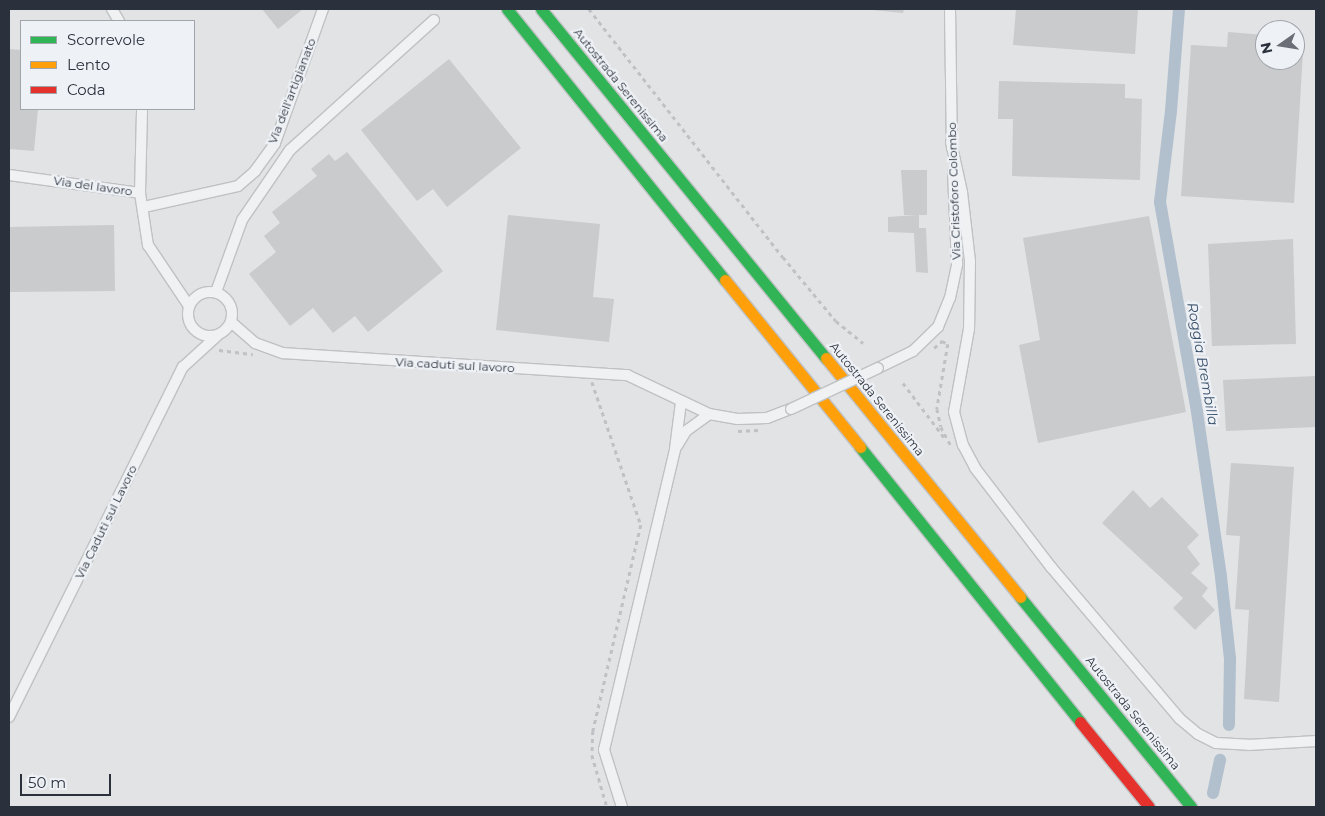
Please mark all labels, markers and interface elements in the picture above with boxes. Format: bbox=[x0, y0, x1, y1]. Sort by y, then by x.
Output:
legend bbox=[20, 20, 195, 110]
north arrow bbox=[1255, 20, 1305, 70]
street label: Autostrada Serenissima bbox=[571, 25, 671, 145]
text: Scorrevole bbox=[67, 30, 145, 49]
street label: Via dell'artigianato bbox=[265, 36, 319, 146]
text: N bbox=[1256, 41, 1276, 56]
text: Lento bbox=[67, 55, 110, 74]
text: Coda bbox=[67, 80, 106, 99]
street label: Via Cristoforo Colombo bbox=[944, 122, 964, 260]
street label: Via del lavoro bbox=[53, 173, 133, 199]
water label: Roggia Brembilla bbox=[1184, 301, 1222, 427]
street label: Autostrada Serenissima bbox=[827, 339, 927, 459]
street label: Via caduti sul lavoro bbox=[395, 355, 515, 375]
street label: Via Caduti sul Lavoro bbox=[72, 463, 140, 581]
street label: Autostrada Serenissima bbox=[1083, 653, 1183, 773]
scale bar bbox=[22, 764, 114, 796]
text: 50 m bbox=[28, 773, 66, 792]

